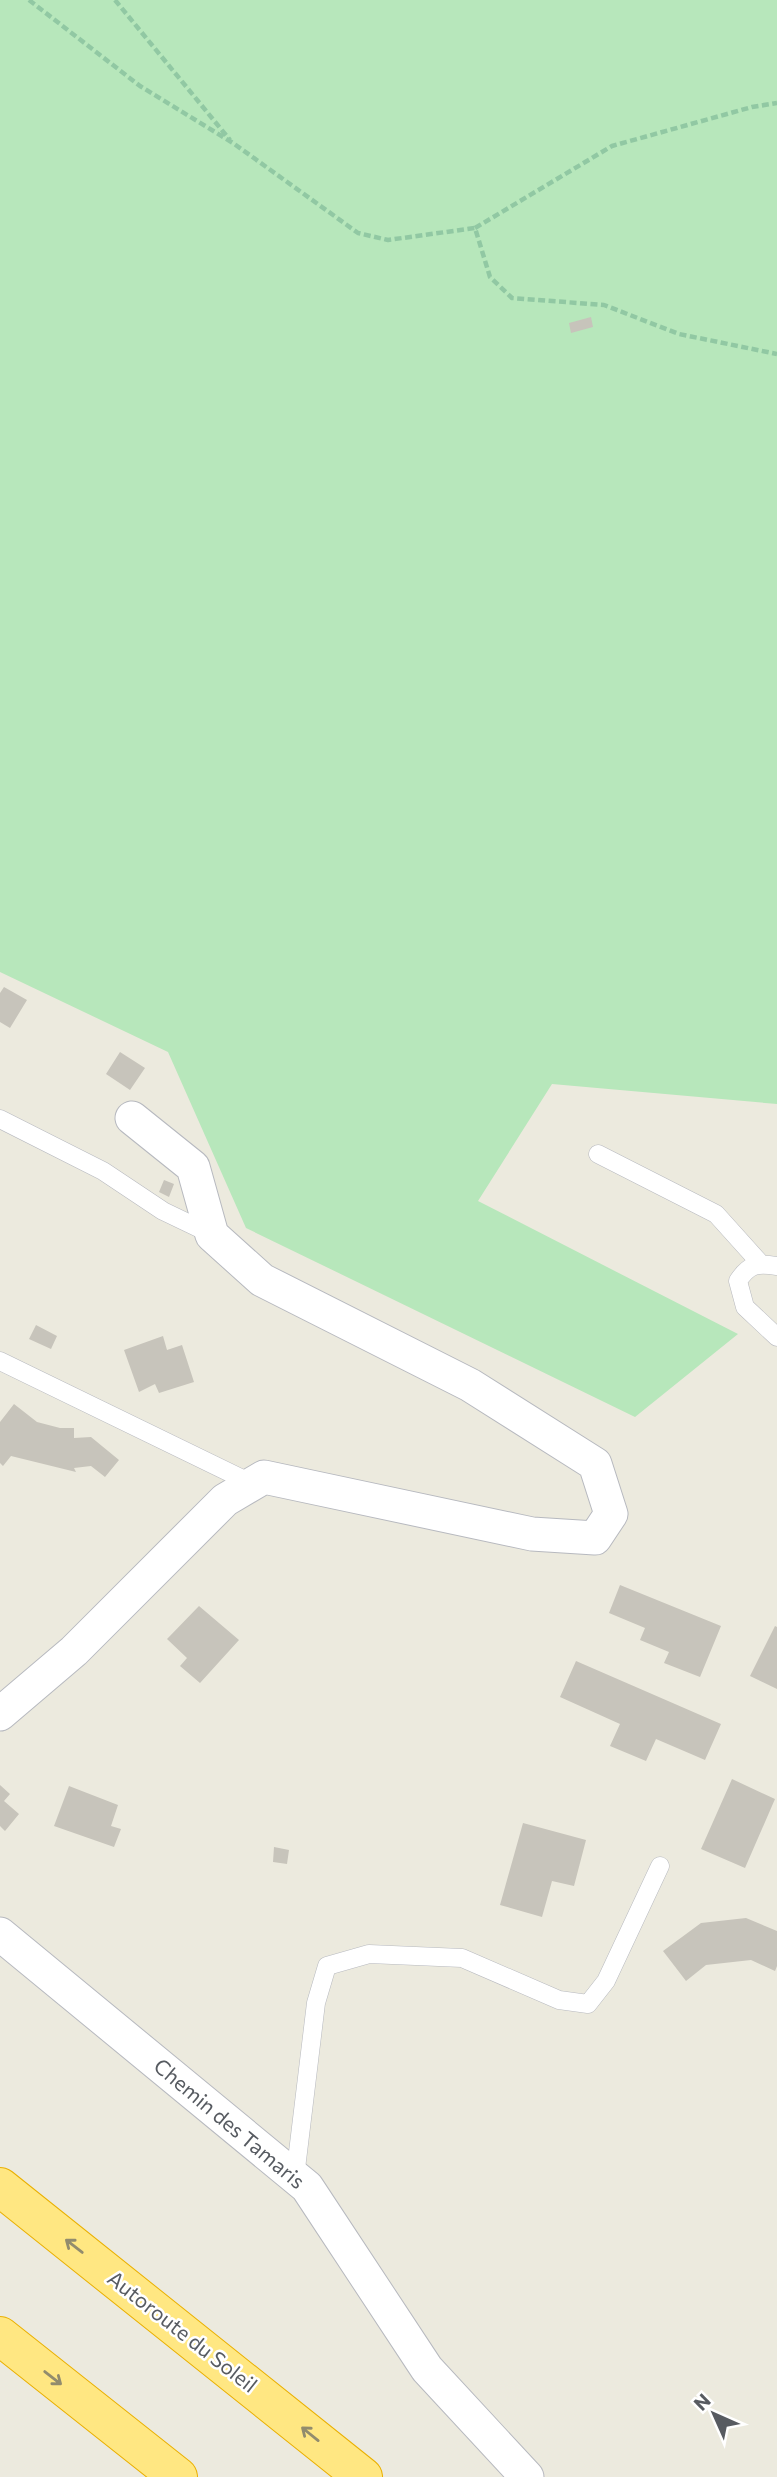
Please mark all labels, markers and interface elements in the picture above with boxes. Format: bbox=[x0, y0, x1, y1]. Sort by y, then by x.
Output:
street label: Chemin des Tamaris bbox=[149, 2052, 311, 2193]
one-way arrow bbox=[66, 2239, 84, 2254]
street label: Autoroute du Soleil bbox=[103, 2265, 263, 2397]
one-way arrow bbox=[44, 2370, 62, 2386]
north arrow bbox=[679, 2379, 749, 2449]
text: N bbox=[688, 2388, 715, 2415]
one-way arrow bbox=[302, 2426, 320, 2441]

